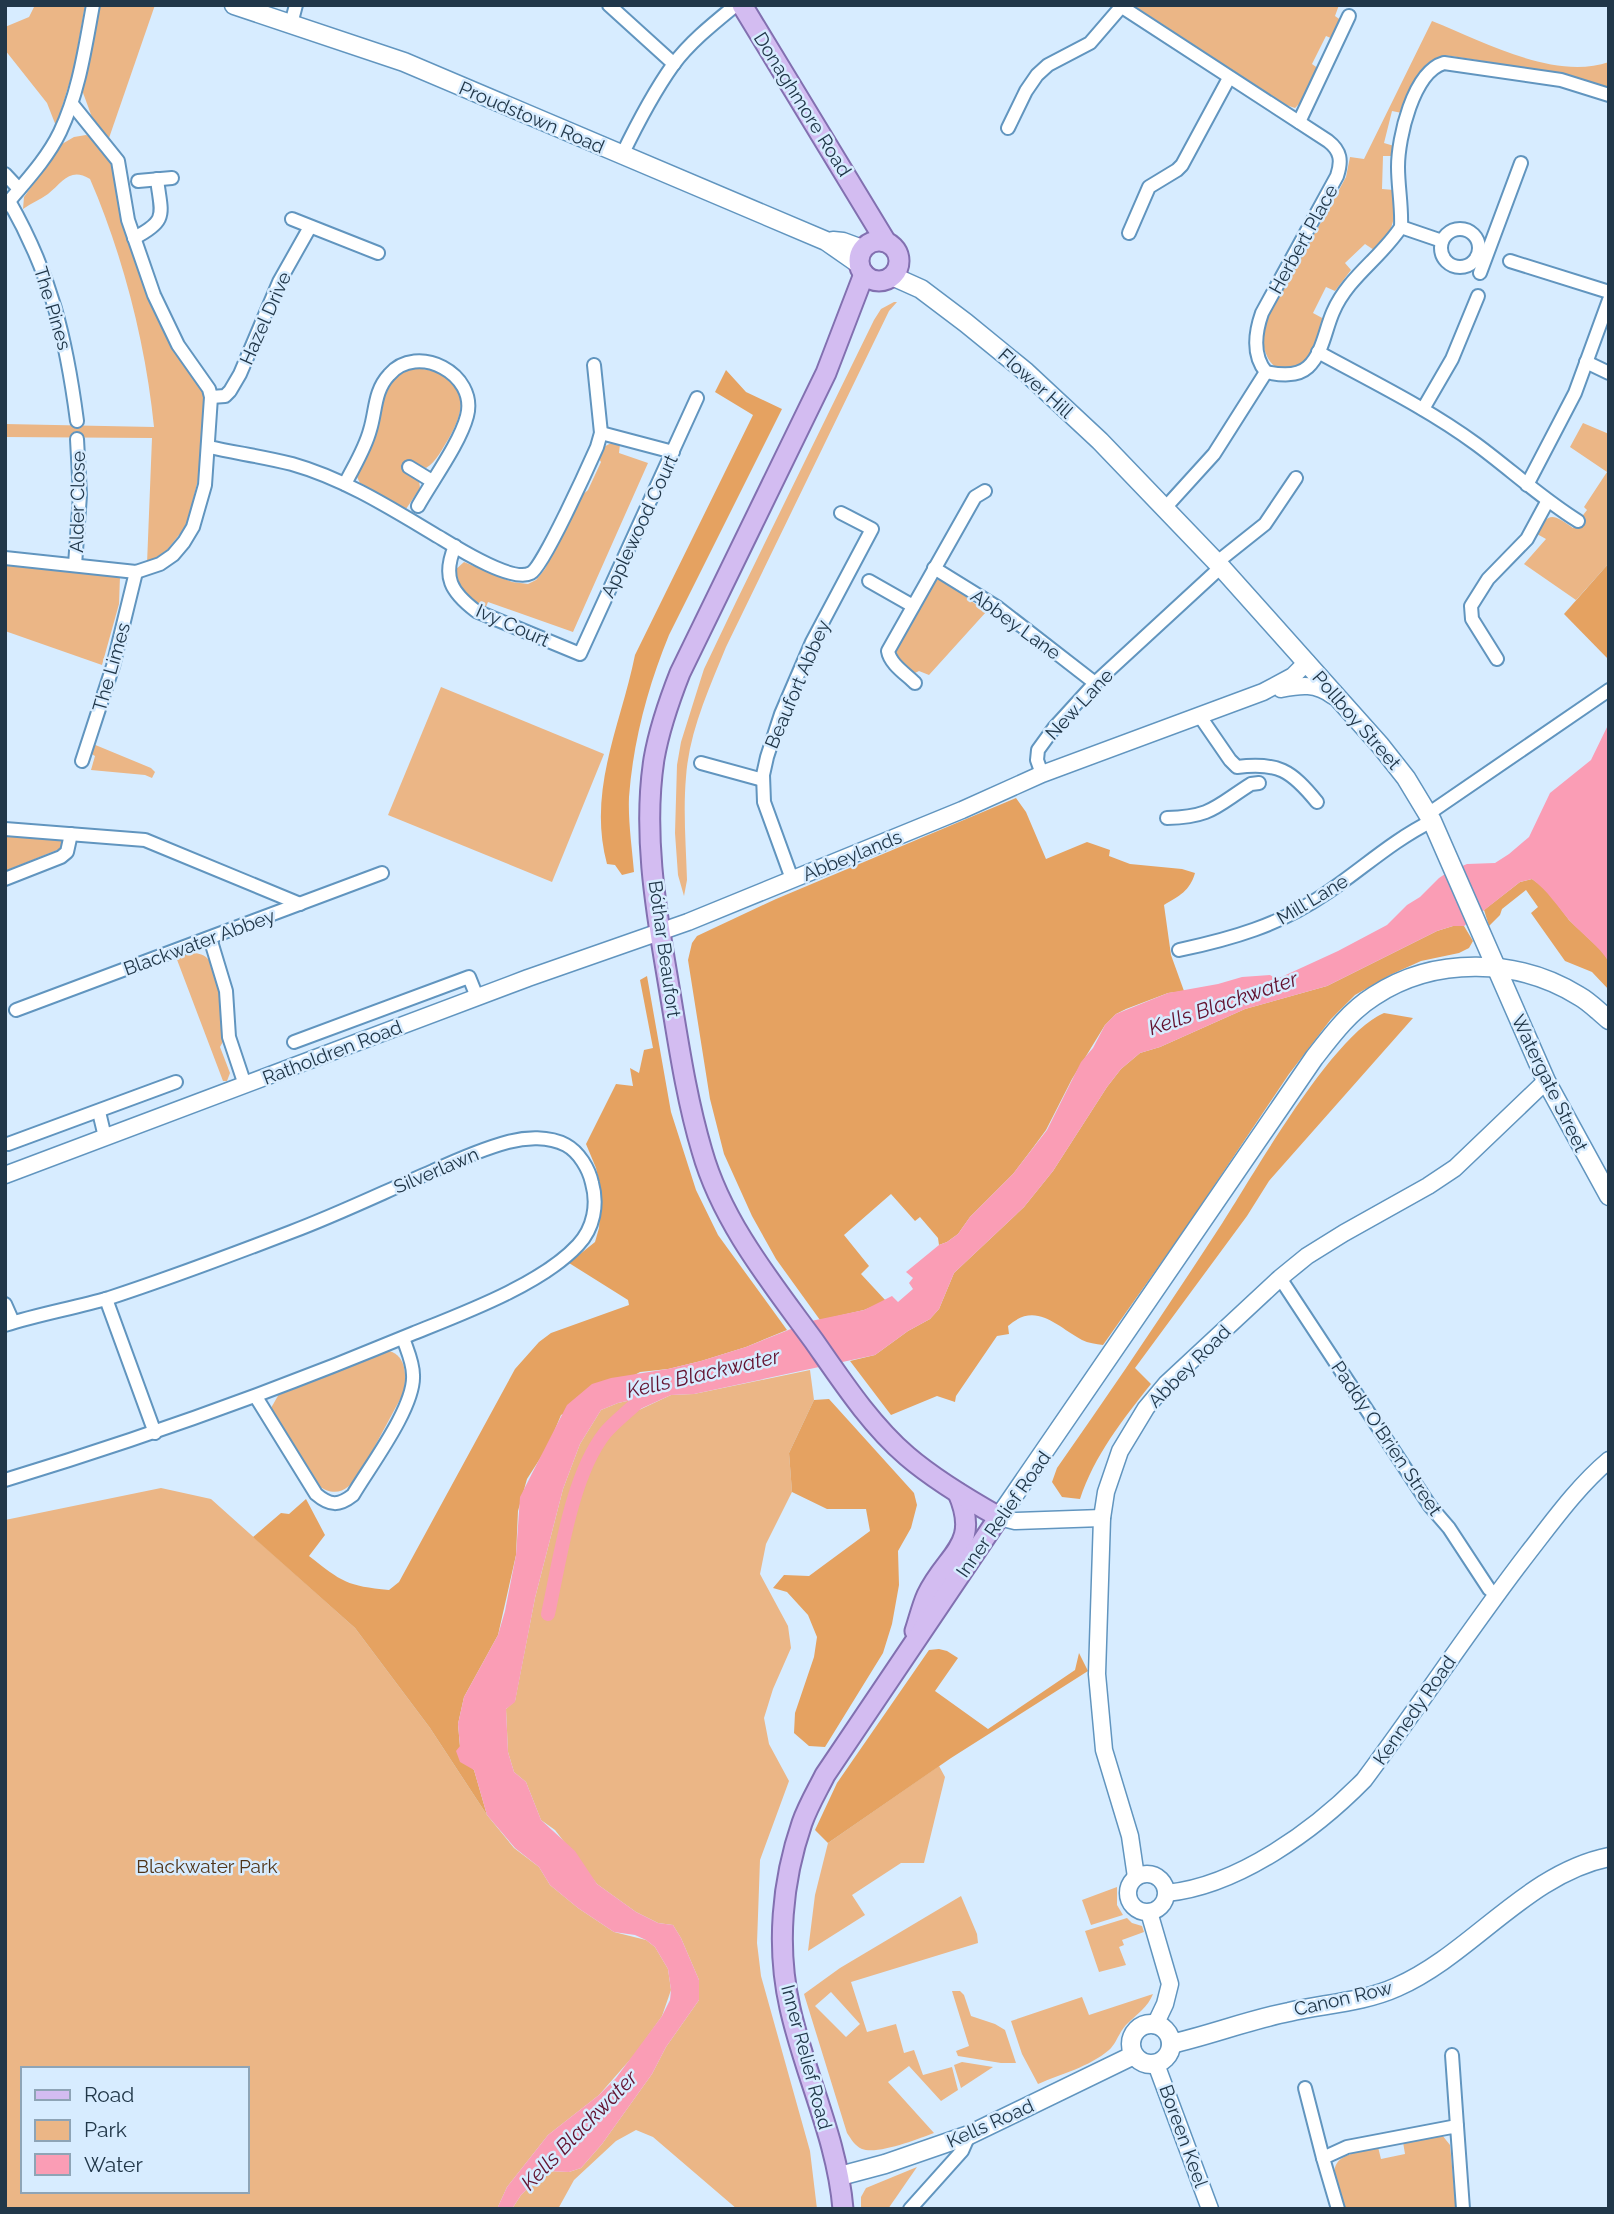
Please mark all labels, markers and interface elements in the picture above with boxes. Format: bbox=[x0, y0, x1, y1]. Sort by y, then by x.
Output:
street label: Donaghmore Road bbox=[750, 28, 856, 180]
street label: Proudstown Road bbox=[456, 76, 608, 158]
street label: Herbert Place bbox=[1264, 181, 1342, 297]
street label: The Pines bbox=[30, 264, 76, 352]
street label: Hazel Drive bbox=[235, 268, 295, 368]
street label: Flower Hill bbox=[994, 344, 1079, 423]
street label: Applewood Court bbox=[596, 450, 682, 601]
street label: Alder Close bbox=[65, 451, 89, 553]
street label: Abbey Lane bbox=[967, 584, 1065, 664]
street label: Ivy Court bbox=[473, 599, 554, 651]
street label: Beaufort Abbey bbox=[760, 616, 834, 752]
street label: The Limes bbox=[88, 620, 134, 714]
street label: New Lane bbox=[1041, 664, 1117, 744]
street label: Pollboy Street bbox=[1308, 666, 1406, 774]
street label: Abbeylands bbox=[799, 825, 905, 885]
street label: Mill Lane bbox=[1272, 869, 1352, 929]
street label: Bóthar Beaufort bbox=[644, 879, 686, 1020]
street label: Blackwater Abbey bbox=[120, 904, 278, 980]
water label: Kells Blackwater bbox=[1145, 965, 1302, 1040]
street label: Watergate Street bbox=[1507, 1011, 1593, 1156]
street label: Ratholdren Road bbox=[259, 1015, 405, 1089]
street label: Silverlawn bbox=[390, 1142, 482, 1198]
street label: Abbey Road bbox=[1143, 1320, 1235, 1412]
water label: Kells Blackwater bbox=[624, 1343, 783, 1403]
street label: Paddy O'Brien Street bbox=[1327, 1357, 1447, 1520]
street label: Inner Relief Road bbox=[951, 1447, 1055, 1581]
street label: Kennedy Road bbox=[1368, 1651, 1460, 1769]
park label: Blackwater Park bbox=[136, 1855, 278, 1877]
street label: Canon Row bbox=[1292, 1976, 1395, 2020]
street label: Inner Relief Road bbox=[777, 1982, 837, 2132]
water label: Kells Blackwater bbox=[516, 2064, 643, 2195]
legend bbox=[21, 2067, 248, 2193]
text: Road bbox=[84, 2082, 134, 2107]
street label: Boreen Keel bbox=[1155, 2082, 1213, 2191]
street label: Kells Road bbox=[943, 2094, 1037, 2152]
text: Park bbox=[84, 2117, 127, 2142]
text: Water bbox=[84, 2152, 143, 2177]

